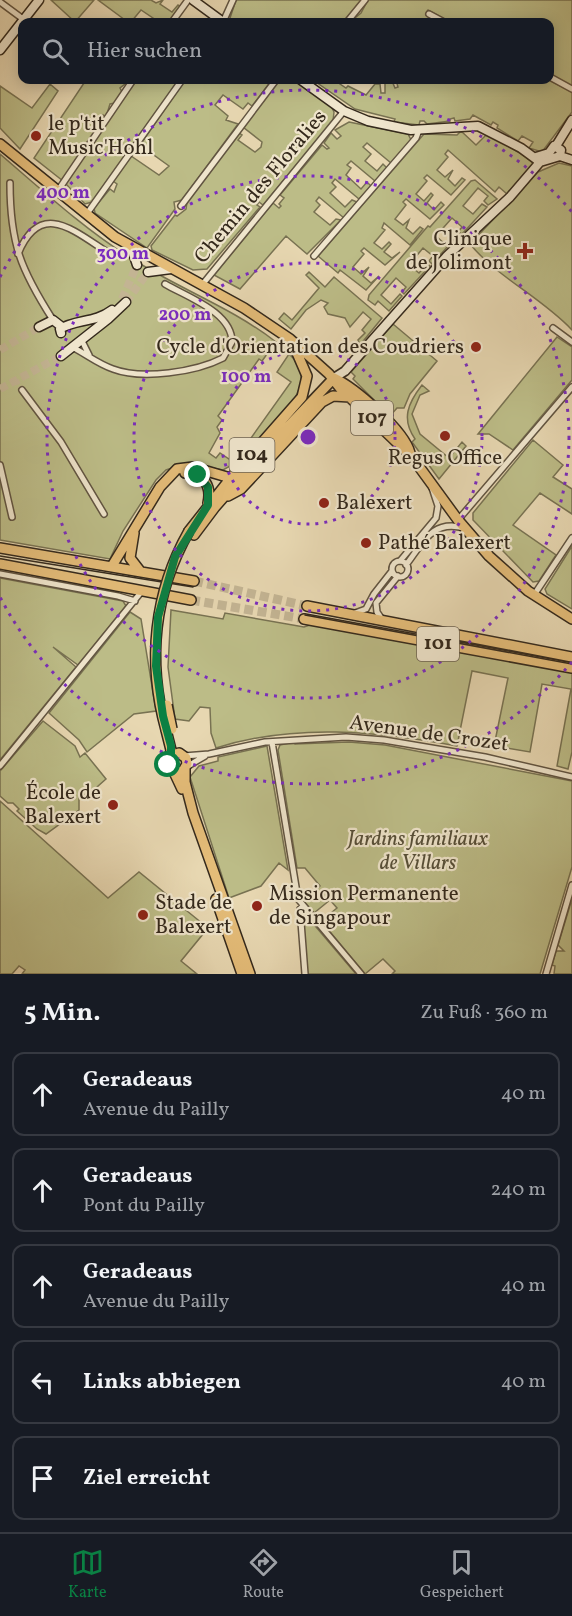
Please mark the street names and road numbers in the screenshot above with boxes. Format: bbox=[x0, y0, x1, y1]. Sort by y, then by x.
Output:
street label: Chemin des Floralies bbox=[188, 104, 334, 270]
road number: 107 bbox=[351, 401, 393, 435]
road number: 104 bbox=[230, 438, 274, 472]
road number: 101 bbox=[417, 627, 459, 661]
street label: Avenue de Crozet bbox=[348, 708, 510, 760]

